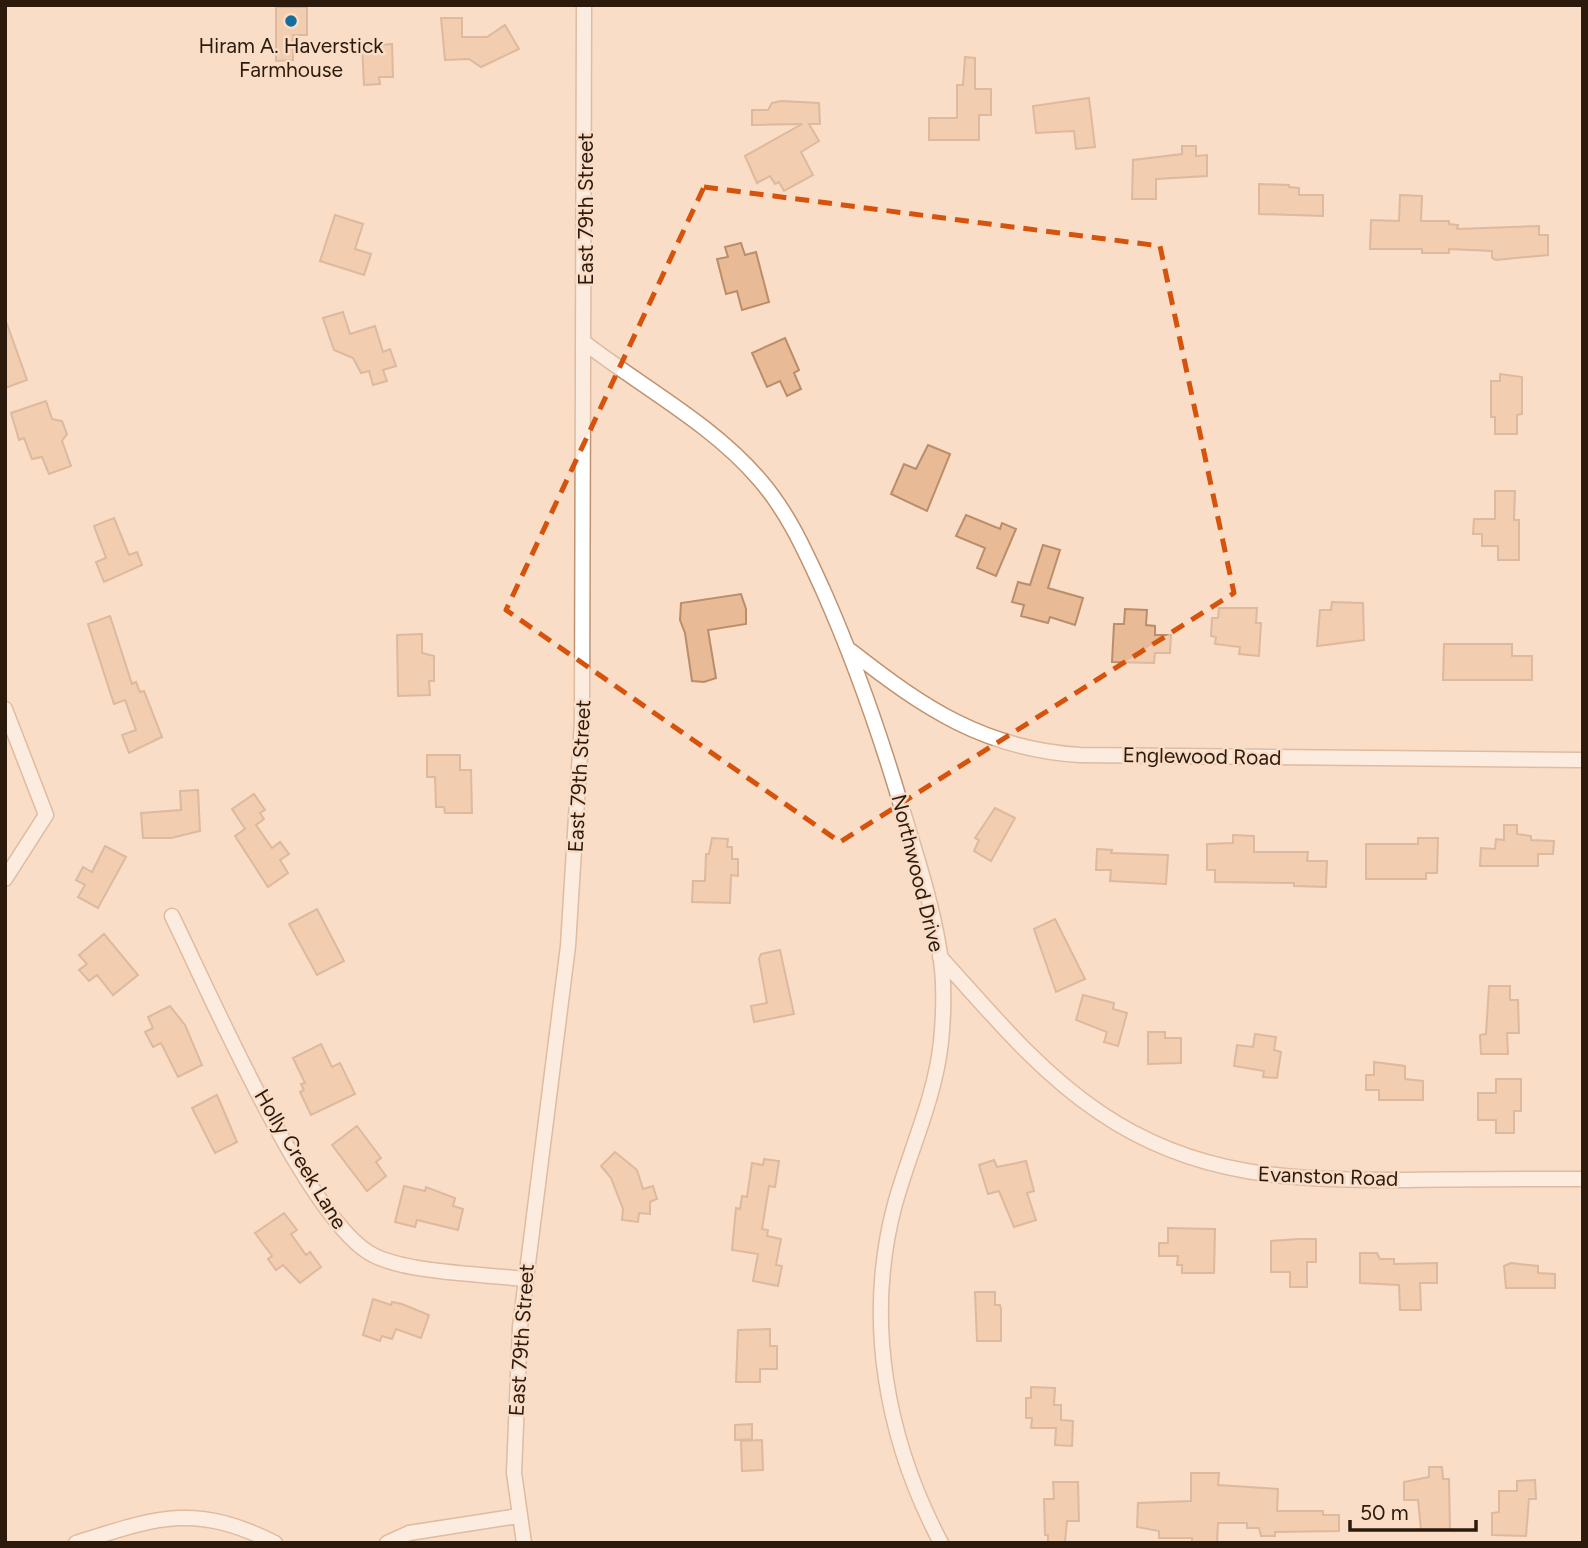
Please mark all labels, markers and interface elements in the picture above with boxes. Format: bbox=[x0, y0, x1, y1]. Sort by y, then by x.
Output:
marker: Hiram A. Haverstick Farmhouse bbox=[283, 13, 299, 29]
place label: Hiram A. Haverstick Farmhouse bbox=[199, 33, 384, 82]
street label: East 79th Street bbox=[573, 133, 598, 285]
street label: East 79th Street bbox=[563, 699, 595, 853]
street label: Englewood Road bbox=[1122, 742, 1282, 770]
street label: Northwood Drive bbox=[886, 792, 950, 954]
street label: Holly Creek Lane bbox=[249, 1085, 353, 1233]
street label: Evanston Road bbox=[1257, 1161, 1399, 1191]
street label: East 79th Street bbox=[503, 1263, 539, 1417]
scale bar bbox=[1350, 1488, 1476, 1532]
text: 50 m bbox=[1360, 1500, 1409, 1525]

